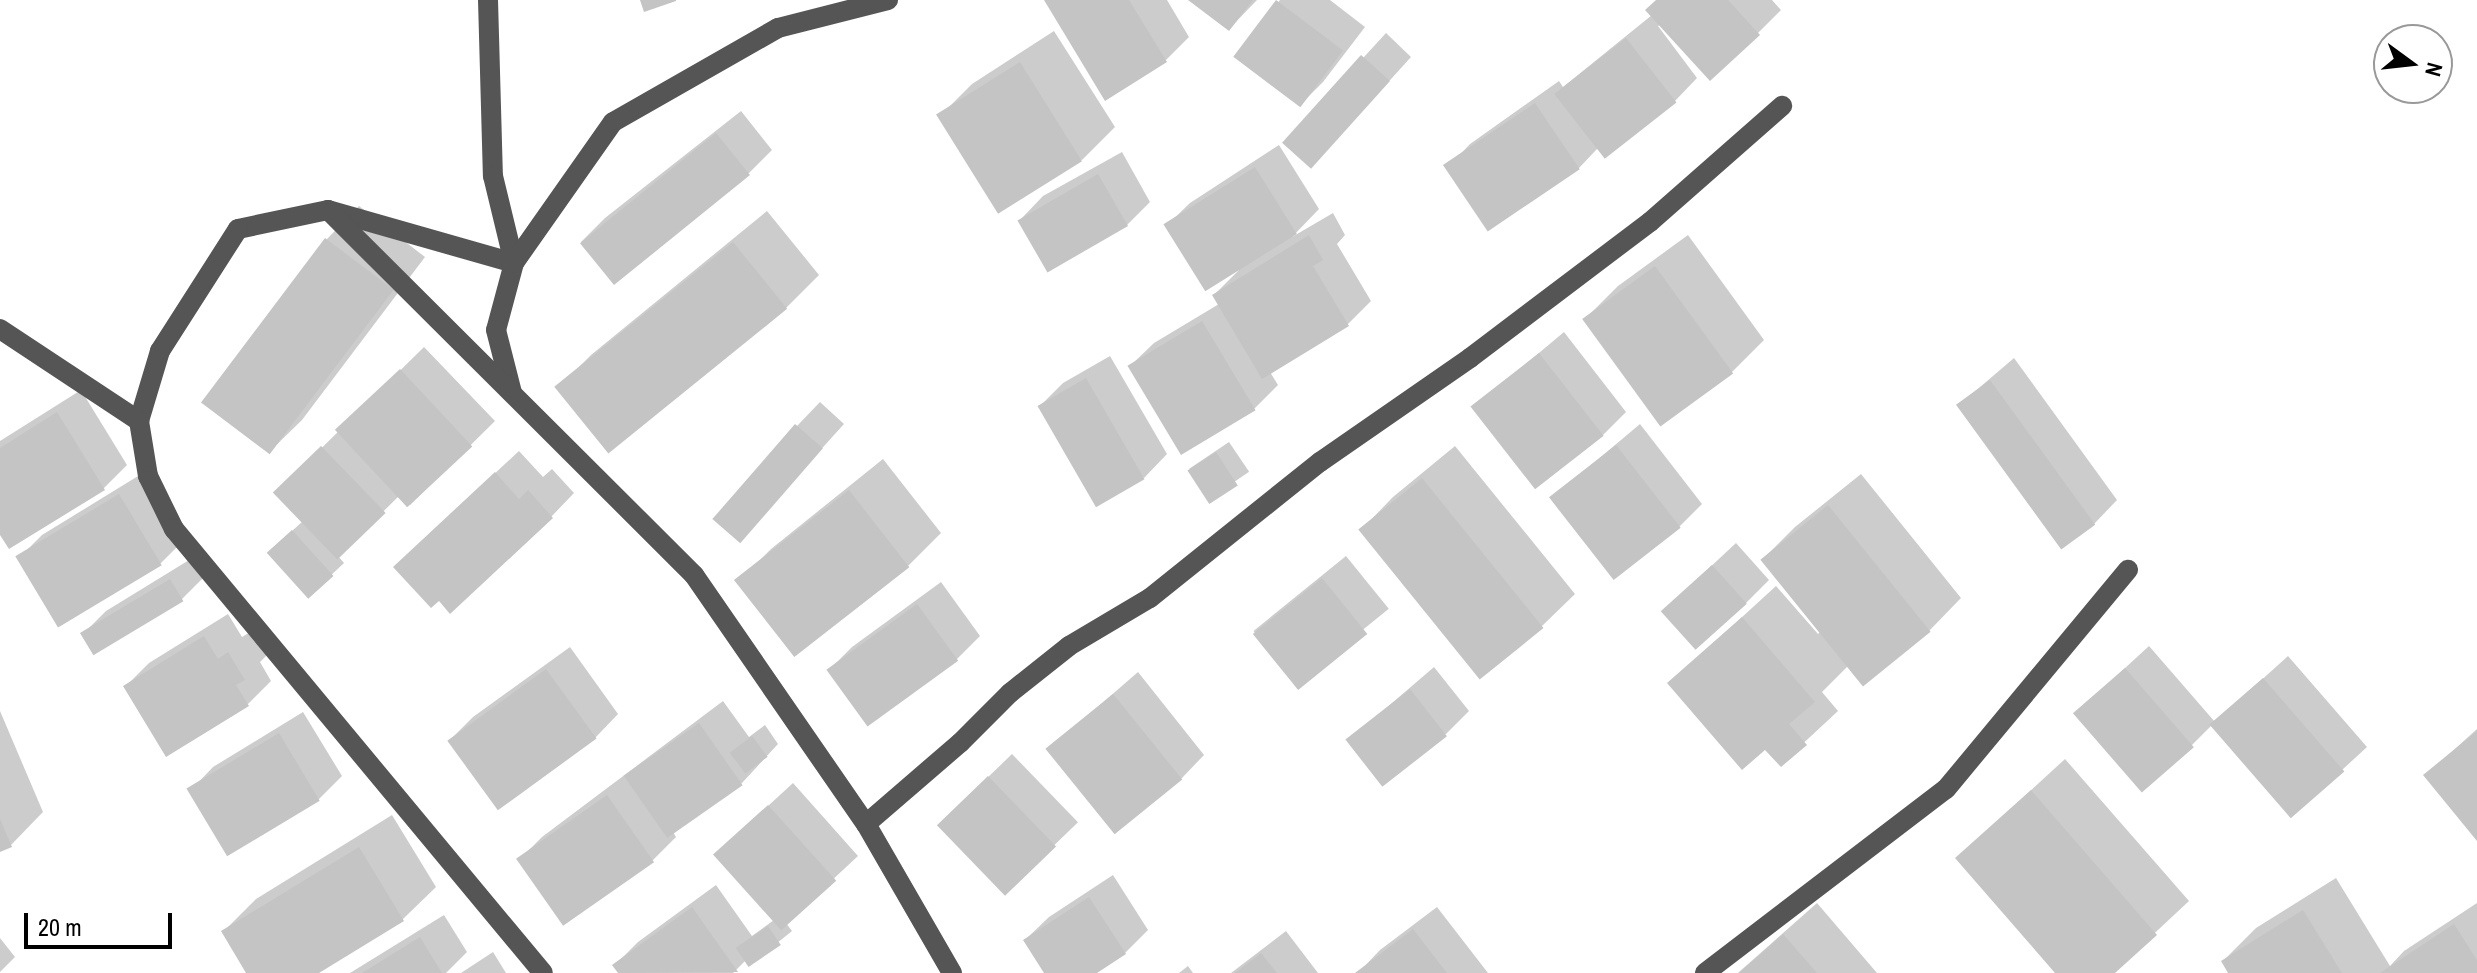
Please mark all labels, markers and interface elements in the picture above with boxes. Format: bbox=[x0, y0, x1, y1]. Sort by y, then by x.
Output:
north arrow bbox=[2373, 24, 2453, 104]
text: N bbox=[2418, 60, 2450, 80]
scale bar bbox=[28, 897, 176, 947]
text: 20 m bbox=[38, 911, 82, 943]

